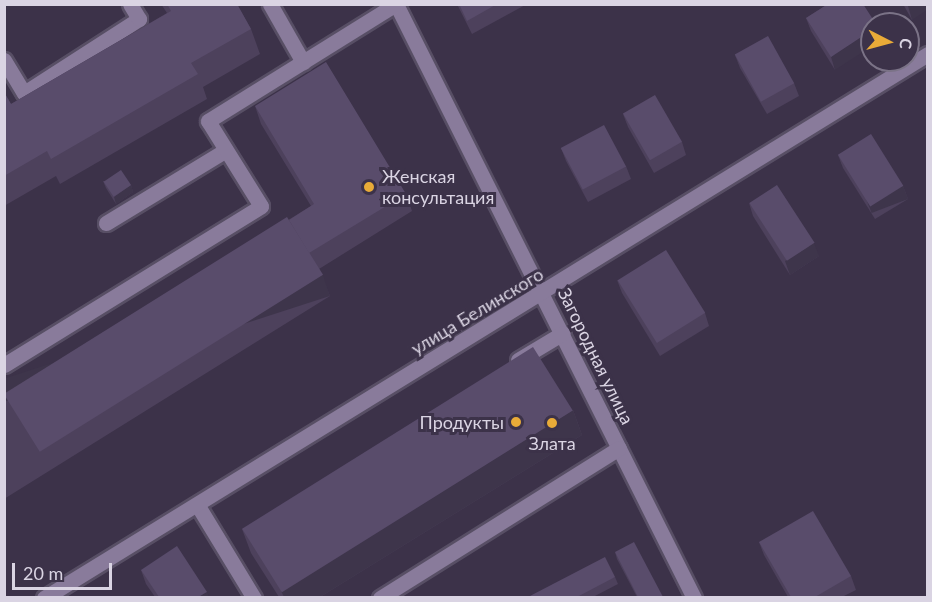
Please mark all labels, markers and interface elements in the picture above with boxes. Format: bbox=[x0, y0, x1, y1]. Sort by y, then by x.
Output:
north arrow bbox=[860, 12, 920, 72]
text: С bbox=[896, 37, 916, 50]
place label: Женская консультация bbox=[382, 166, 494, 208]
marker: Женская консультация bbox=[360, 178, 378, 196]
street label: улица Белинского bbox=[407, 263, 547, 359]
street label: Загородная улица bbox=[554, 284, 638, 428]
place label: Продукты bbox=[420, 411, 504, 433]
marker: Продукты bbox=[509, 415, 523, 429]
marker: Злата bbox=[545, 416, 559, 430]
place label: Злата bbox=[528, 432, 576, 454]
scale bar bbox=[15, 551, 116, 589]
text: 20 m bbox=[23, 562, 63, 584]

